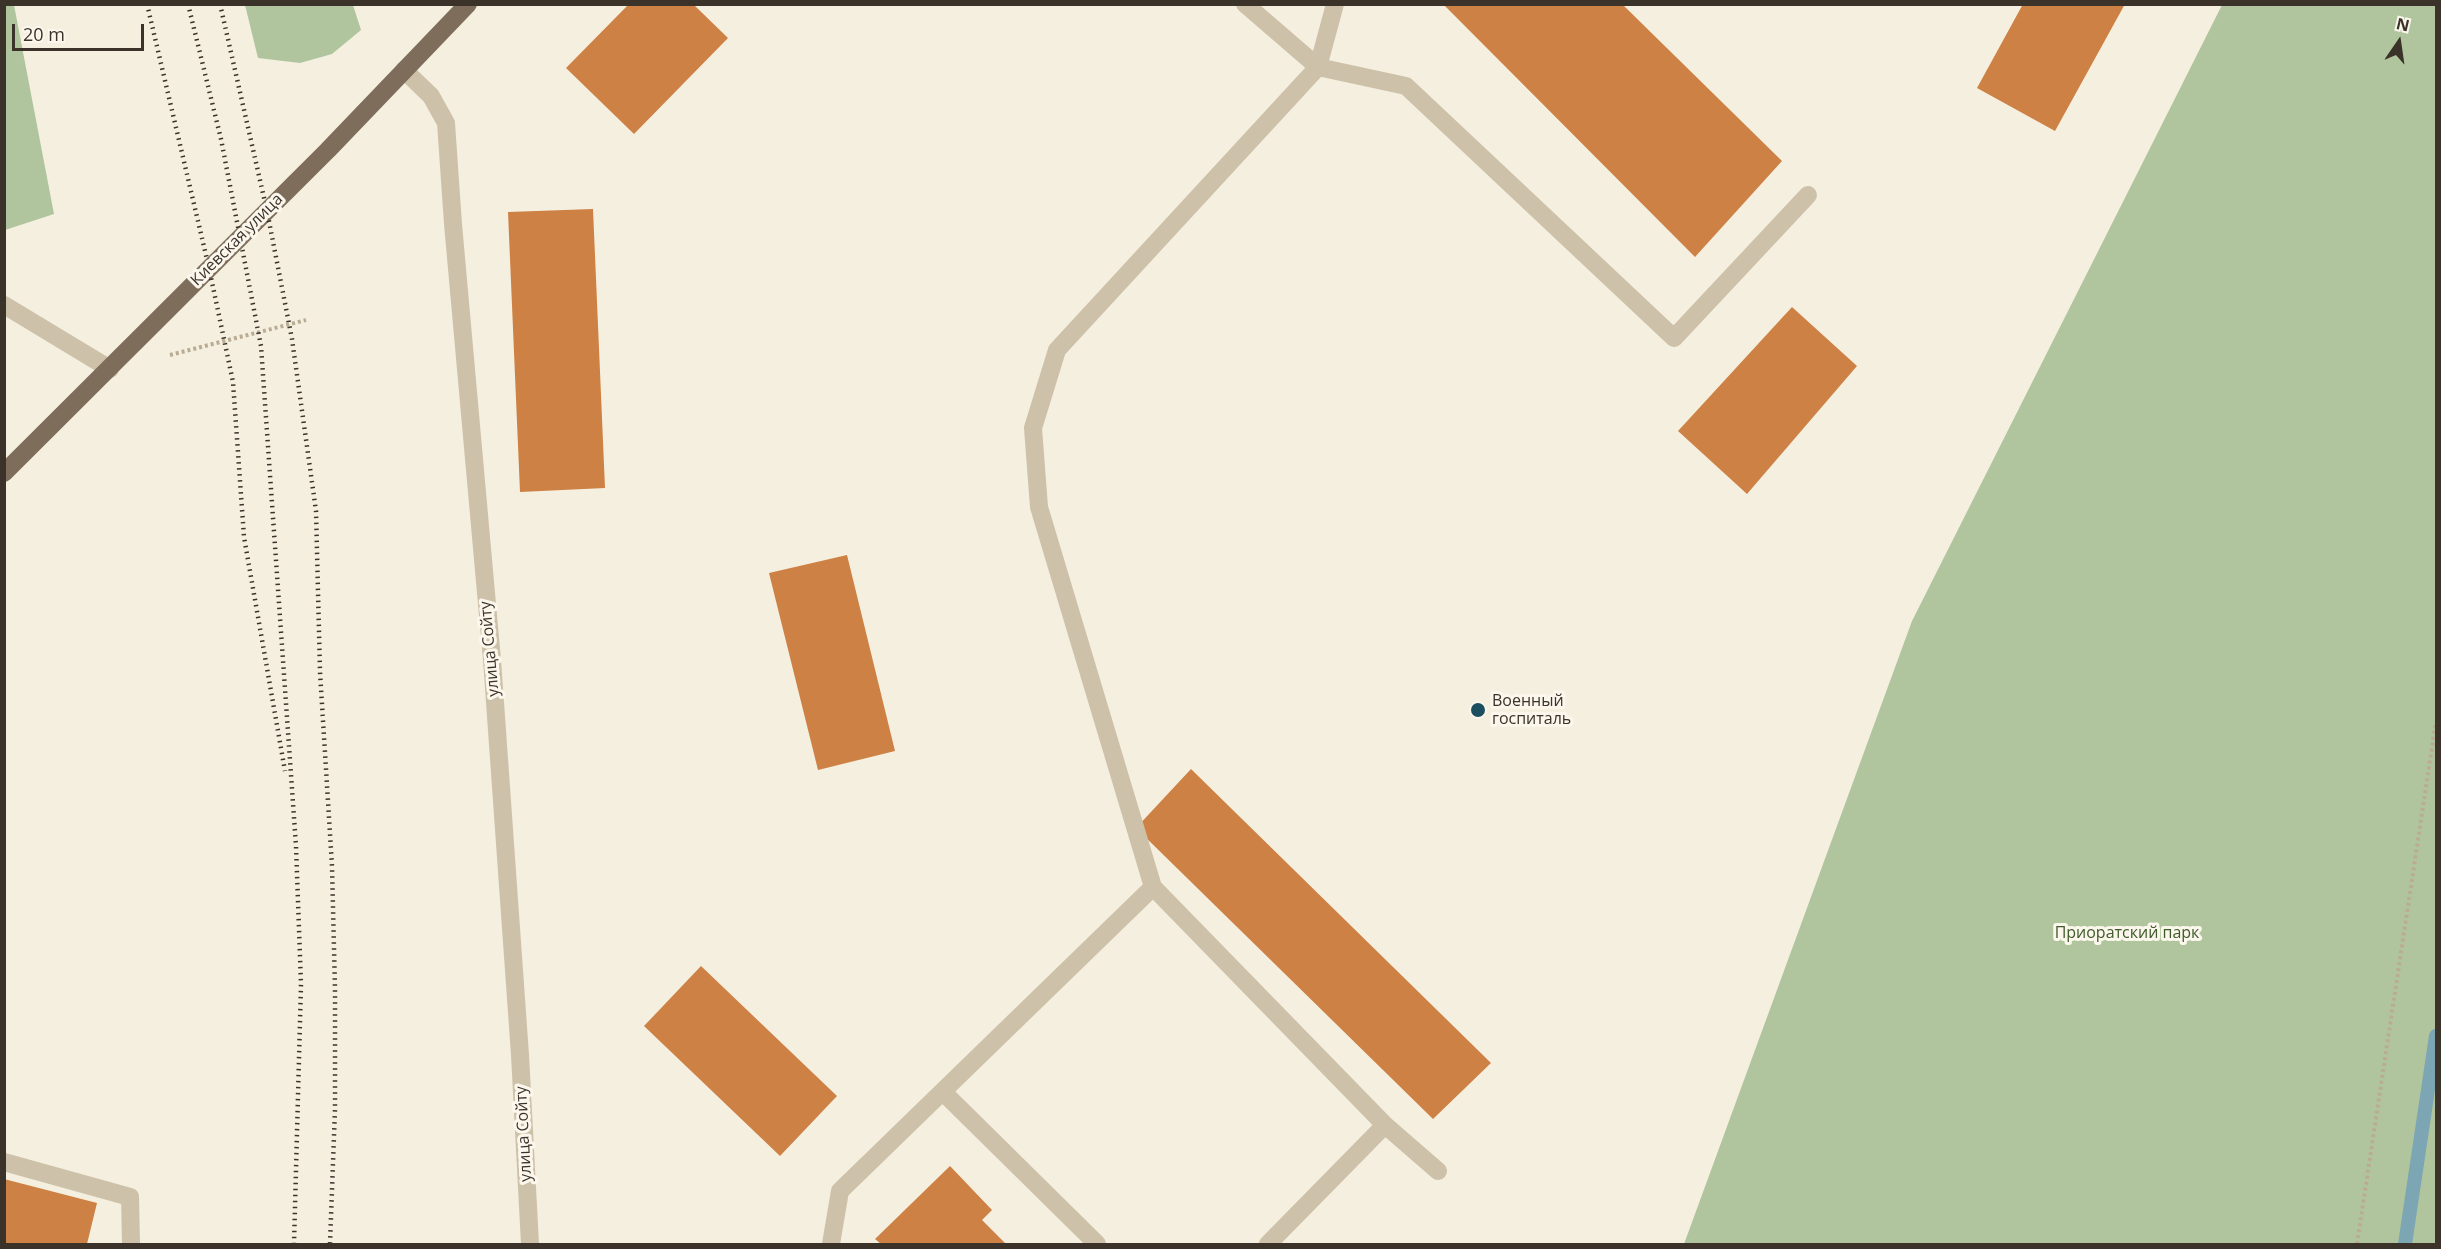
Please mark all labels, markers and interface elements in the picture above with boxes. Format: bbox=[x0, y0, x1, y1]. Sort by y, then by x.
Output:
scale bar bbox=[15, 12, 147, 50]
north arrow bbox=[2369, 12, 2429, 72]
text: N bbox=[2394, 12, 2412, 37]
text: 20 m bbox=[23, 22, 65, 46]
street label: Киевская улица bbox=[187, 190, 287, 290]
street label: улица Сойту bbox=[476, 600, 504, 698]
place label: Военный госпиталь bbox=[1492, 691, 1571, 729]
marker: Военный госпиталь bbox=[1469, 701, 1487, 719]
park label: Приоратский парк bbox=[2055, 923, 2199, 943]
street label: улица Сойту bbox=[512, 1086, 536, 1182]

